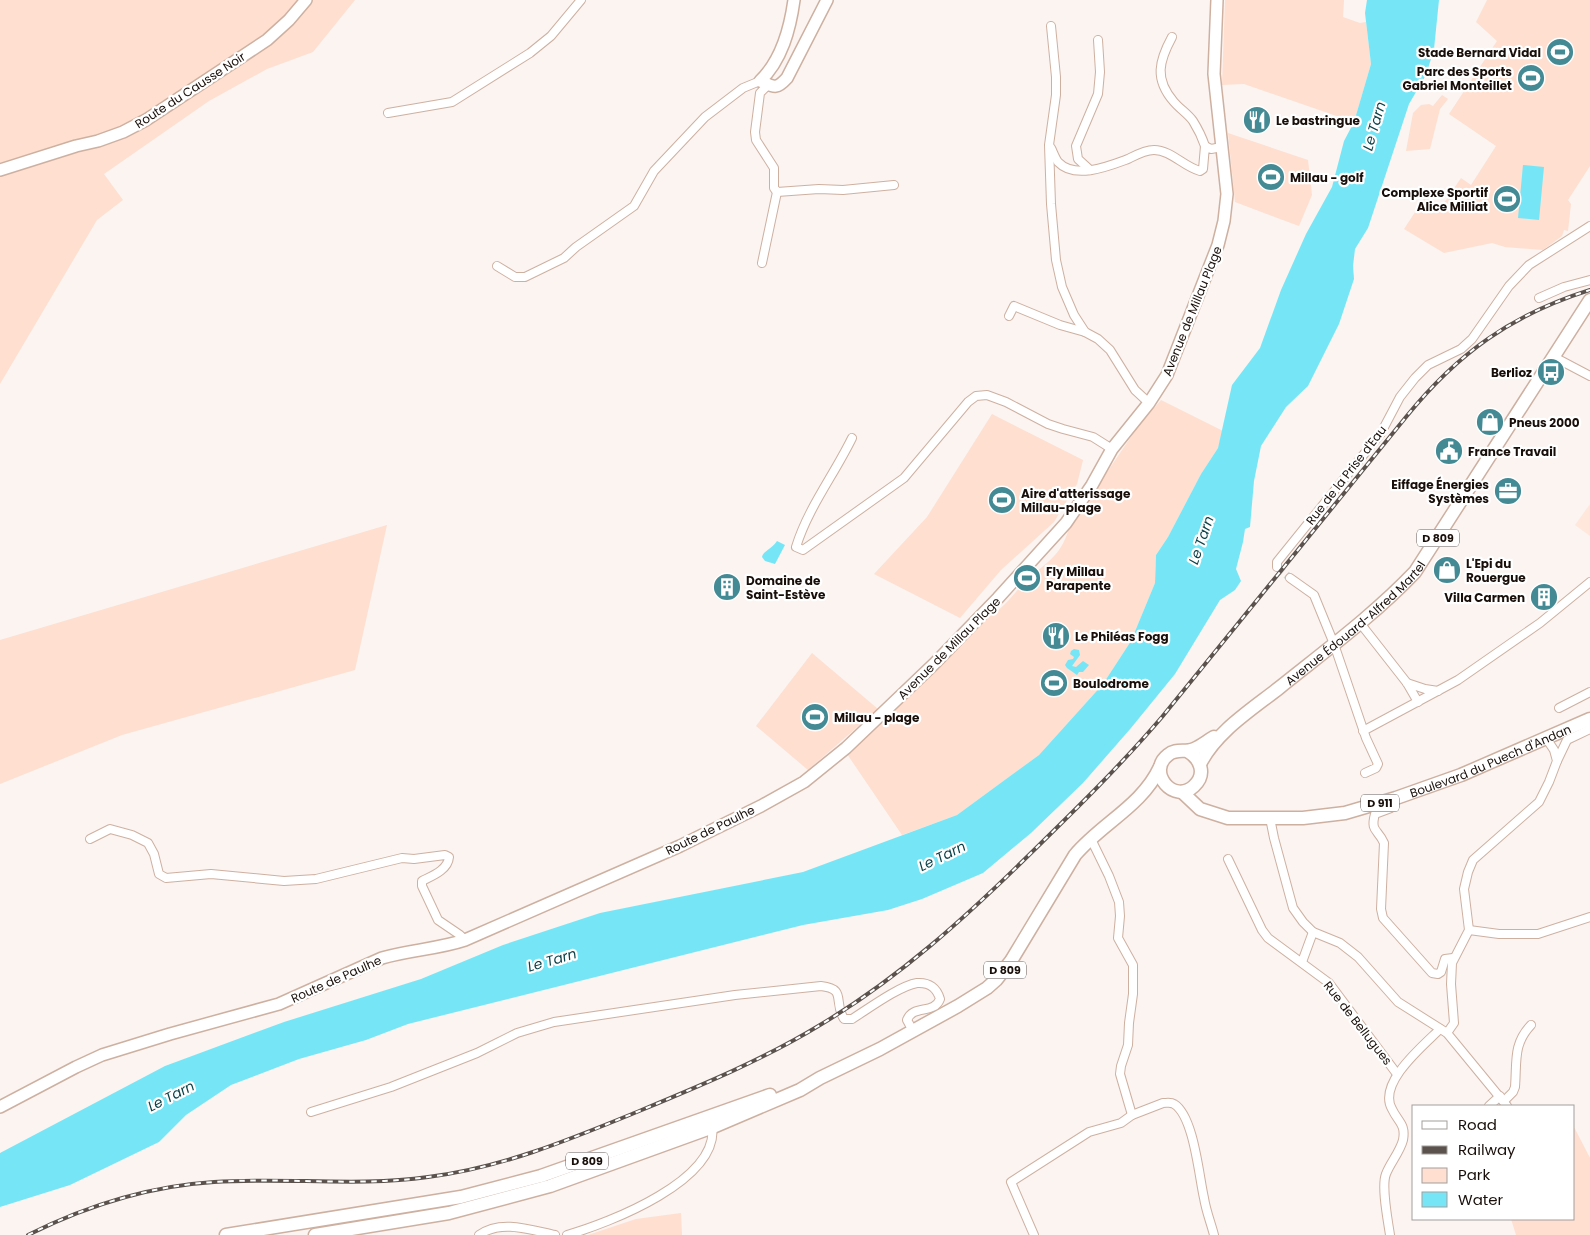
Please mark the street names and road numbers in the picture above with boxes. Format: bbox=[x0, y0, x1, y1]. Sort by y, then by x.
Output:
street label: Route du Causse Noir bbox=[132, 48, 249, 132]
street label: Avenue de Millau Plage bbox=[1158, 243, 1226, 379]
street label: Rue de la Prise d'Eau bbox=[1302, 422, 1390, 528]
road number: D 809 bbox=[1417, 530, 1459, 546]
street label: Avenue Édouard-Alfred Martel bbox=[1281, 557, 1429, 689]
street label: Avenue de Millau Plage bbox=[894, 593, 1004, 703]
street label: Boulevard du Puech d'Andan bbox=[1407, 720, 1573, 801]
road number: D 911 bbox=[1361, 794, 1399, 811]
street label: Route de Paulhe bbox=[663, 801, 757, 859]
street label: Route de Paulhe bbox=[288, 951, 384, 1007]
road number: D 809 bbox=[984, 962, 1026, 978]
street label: Rue de Bellugues bbox=[1320, 977, 1396, 1069]
road number: D 809 bbox=[566, 1152, 608, 1170]

